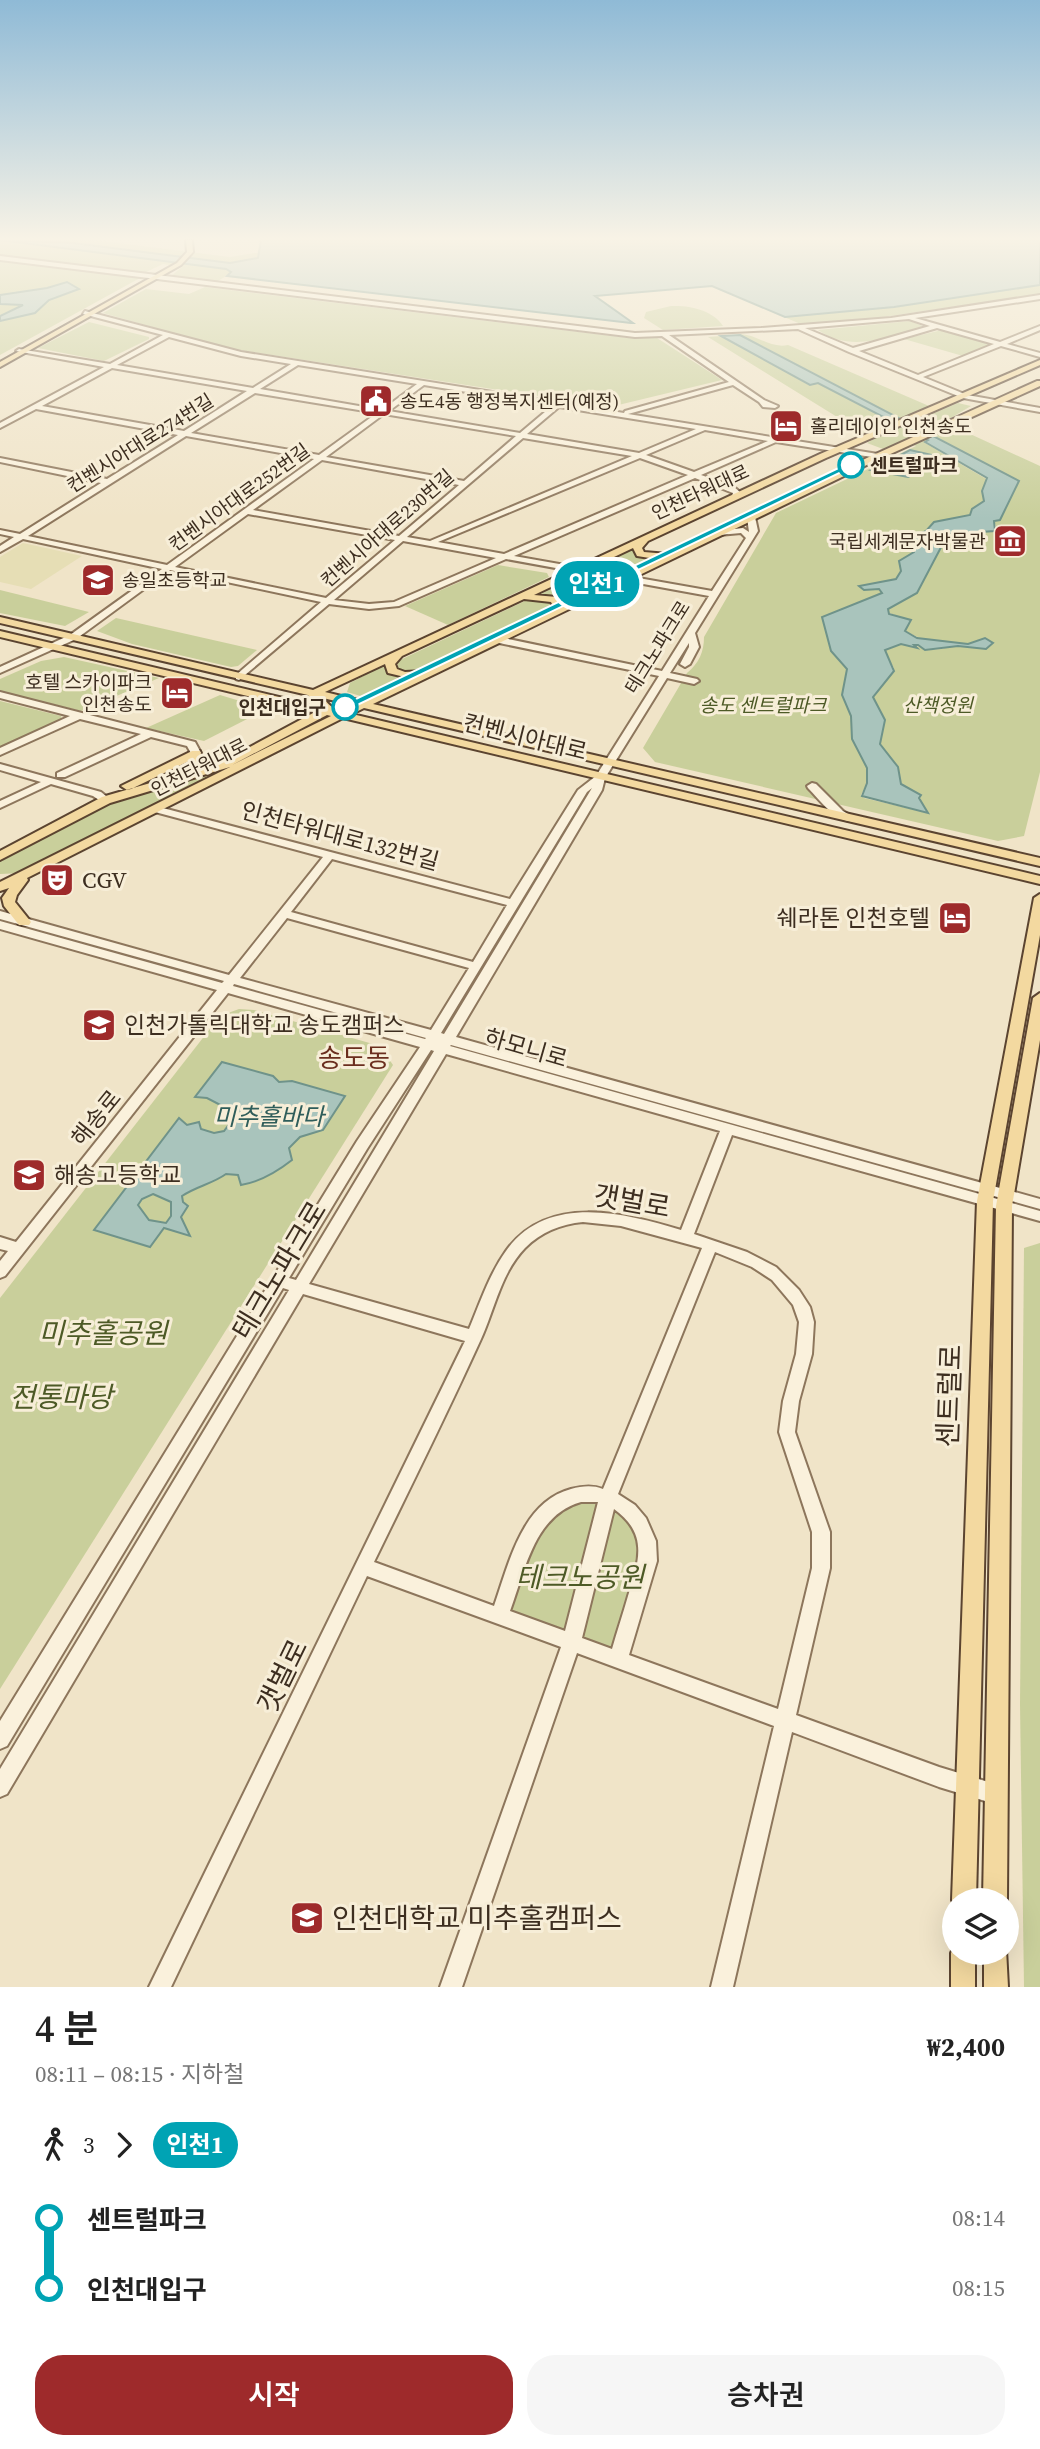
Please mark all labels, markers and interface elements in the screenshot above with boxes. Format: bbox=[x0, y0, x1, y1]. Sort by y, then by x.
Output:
public building icon: 송도4동 행정복지센터(예정) bbox=[357, 382, 395, 420]
street label: 컨벤시아대로274번길 bbox=[62, 387, 218, 499]
place label: 송도4동 행정복지센터(예정) bbox=[400, 388, 619, 414]
hotel icon: 홀리데이인 인천송도 bbox=[767, 407, 805, 445]
place label: 홀리데이인 인천송도 bbox=[810, 413, 972, 439]
street label: 컨벤시아대로252번길 bbox=[163, 437, 315, 557]
marker: 센트럴파크 bbox=[838, 452, 864, 478]
place label: 센트럴파크 bbox=[870, 452, 957, 478]
street label: 인천타워대로 bbox=[647, 458, 753, 526]
street label: 컨벤시아대로230번길 bbox=[315, 463, 459, 593]
museum icon: 국립세계문자박물관 bbox=[991, 522, 1029, 560]
place label: 국립세계문자박물관 bbox=[829, 528, 986, 554]
school or university icon: 송일초등학교 bbox=[79, 561, 117, 599]
line badge: 인천1 bbox=[557, 561, 637, 607]
place label: 송일초등학교 bbox=[122, 567, 227, 593]
text: 인천1 bbox=[568, 567, 626, 600]
street label: 테크노파크로 bbox=[618, 596, 696, 698]
place label: 호텔 스카이파크 인천송도 bbox=[25, 669, 152, 717]
hotel icon: 호텔 스카이파크 인천송도 bbox=[158, 674, 196, 712]
park label: 송도 센트럴파크 bbox=[700, 692, 828, 718]
park label: 산책정원 bbox=[903, 692, 974, 718]
place label: 인천대입구 bbox=[239, 694, 326, 720]
marker: 인천대입구 bbox=[332, 694, 358, 720]
street label: 컨벤시아대로 bbox=[460, 706, 590, 768]
street label: 인천타워대로 bbox=[146, 732, 252, 802]
street label: 인천타워대로132번길 bbox=[237, 794, 443, 878]
theatre icon: CGV bbox=[38, 861, 76, 899]
place label: CGV bbox=[82, 864, 127, 896]
hotel icon: 쉐라톤 인천호텔 bbox=[936, 899, 974, 937]
place label: 쉐라톤 인천호텔 bbox=[777, 902, 930, 934]
school or university icon: 인천가톨릭대학교 송도캠퍼스 bbox=[80, 1006, 118, 1044]
place label: 인천가톨릭대학교 송도캠퍼스 bbox=[124, 1009, 404, 1041]
street label: 하모니로 bbox=[481, 1021, 571, 1075]
district label: 송도동 bbox=[318, 1040, 390, 1076]
street label: 해송로 bbox=[64, 1083, 128, 1153]
water label: 미추홀바다 bbox=[214, 1100, 327, 1133]
school or university icon: 해송고등학교 bbox=[10, 1156, 48, 1194]
place label: 해송고등학교 bbox=[54, 1159, 181, 1191]
street label: 갯벌로 bbox=[591, 1176, 673, 1226]
street label: 테크노파크로 bbox=[223, 1194, 335, 1346]
park label: 미추홀공원 bbox=[39, 1314, 170, 1352]
street label: 센트럴로 bbox=[928, 1344, 970, 1448]
park label: 전통마당 bbox=[9, 1378, 116, 1416]
park label: 테크노공원 bbox=[516, 1558, 647, 1596]
street label: 갯벌로 bbox=[248, 1633, 316, 1719]
map controls bbox=[942, 1888, 1019, 1965]
button: layers bbox=[942, 1888, 1019, 1965]
school or university icon: 인천대학교 미추홀캠퍼스 bbox=[288, 1899, 326, 1937]
place label: 인천대학교 미추홀캠퍼스 bbox=[332, 1899, 622, 1937]
text: 4 분 bbox=[35, 2003, 98, 2055]
text: ₩2,400 bbox=[927, 2029, 1005, 2065]
text: 08:11 – 08:15 · 지하철 bbox=[35, 2058, 244, 2090]
icon: walk bbox=[35, 2126, 73, 2164]
icon: forward bbox=[105, 2126, 143, 2164]
text: 인천1 bbox=[167, 2128, 224, 2161]
text: 3 bbox=[83, 2129, 95, 2161]
text: 센트럴파크 bbox=[87, 2202, 207, 2238]
text: 08:14 bbox=[952, 2202, 1005, 2234]
text: 인천대입구 bbox=[87, 2272, 207, 2308]
text: 08:15 bbox=[952, 2272, 1005, 2304]
button: 시작 bbox=[35, 2355, 513, 2435]
button: 승차권 bbox=[527, 2355, 1005, 2435]

